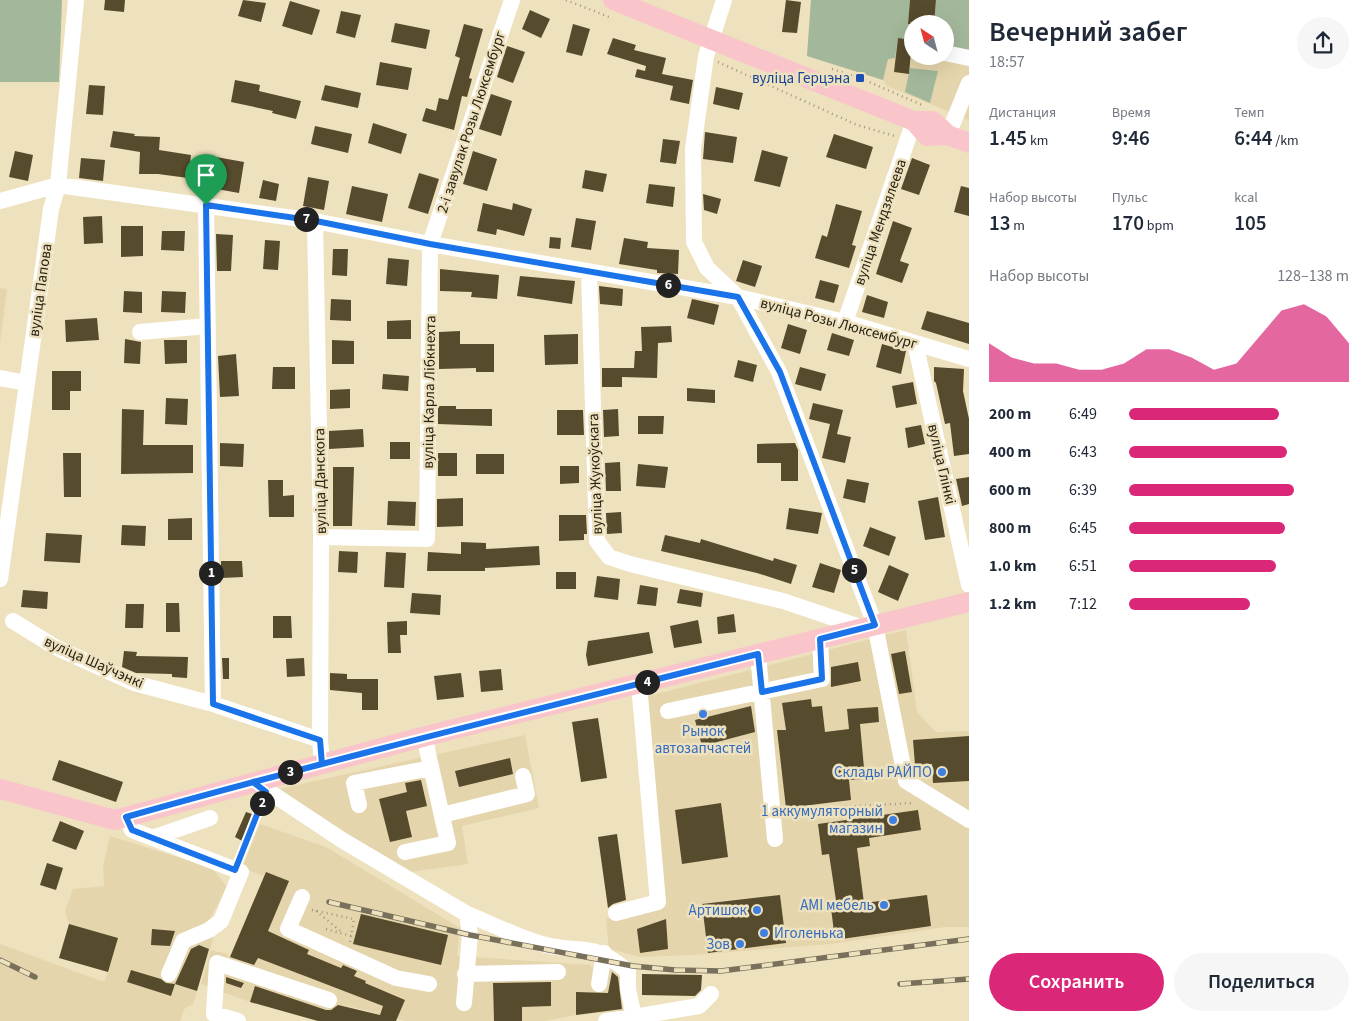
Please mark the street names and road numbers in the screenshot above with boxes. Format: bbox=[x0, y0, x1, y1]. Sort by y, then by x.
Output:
street label: 2-і завулак Розы Люксембург bbox=[432, 28, 511, 216]
street label: вуліца Мендзялеева bbox=[849, 156, 912, 288]
street label: вуліца Папова bbox=[24, 242, 57, 338]
street label: вуліца Розы Люксембург bbox=[758, 292, 920, 355]
street label: вуліца Карла Лібкнехта bbox=[418, 315, 441, 469]
street label: вуліца Жукоўскага bbox=[583, 413, 608, 535]
street label: вуліца Глінкі bbox=[922, 422, 961, 506]
street label: вуліца Данскога bbox=[309, 428, 332, 534]
street label: вуліца Шаўчэнкі bbox=[41, 631, 147, 694]

